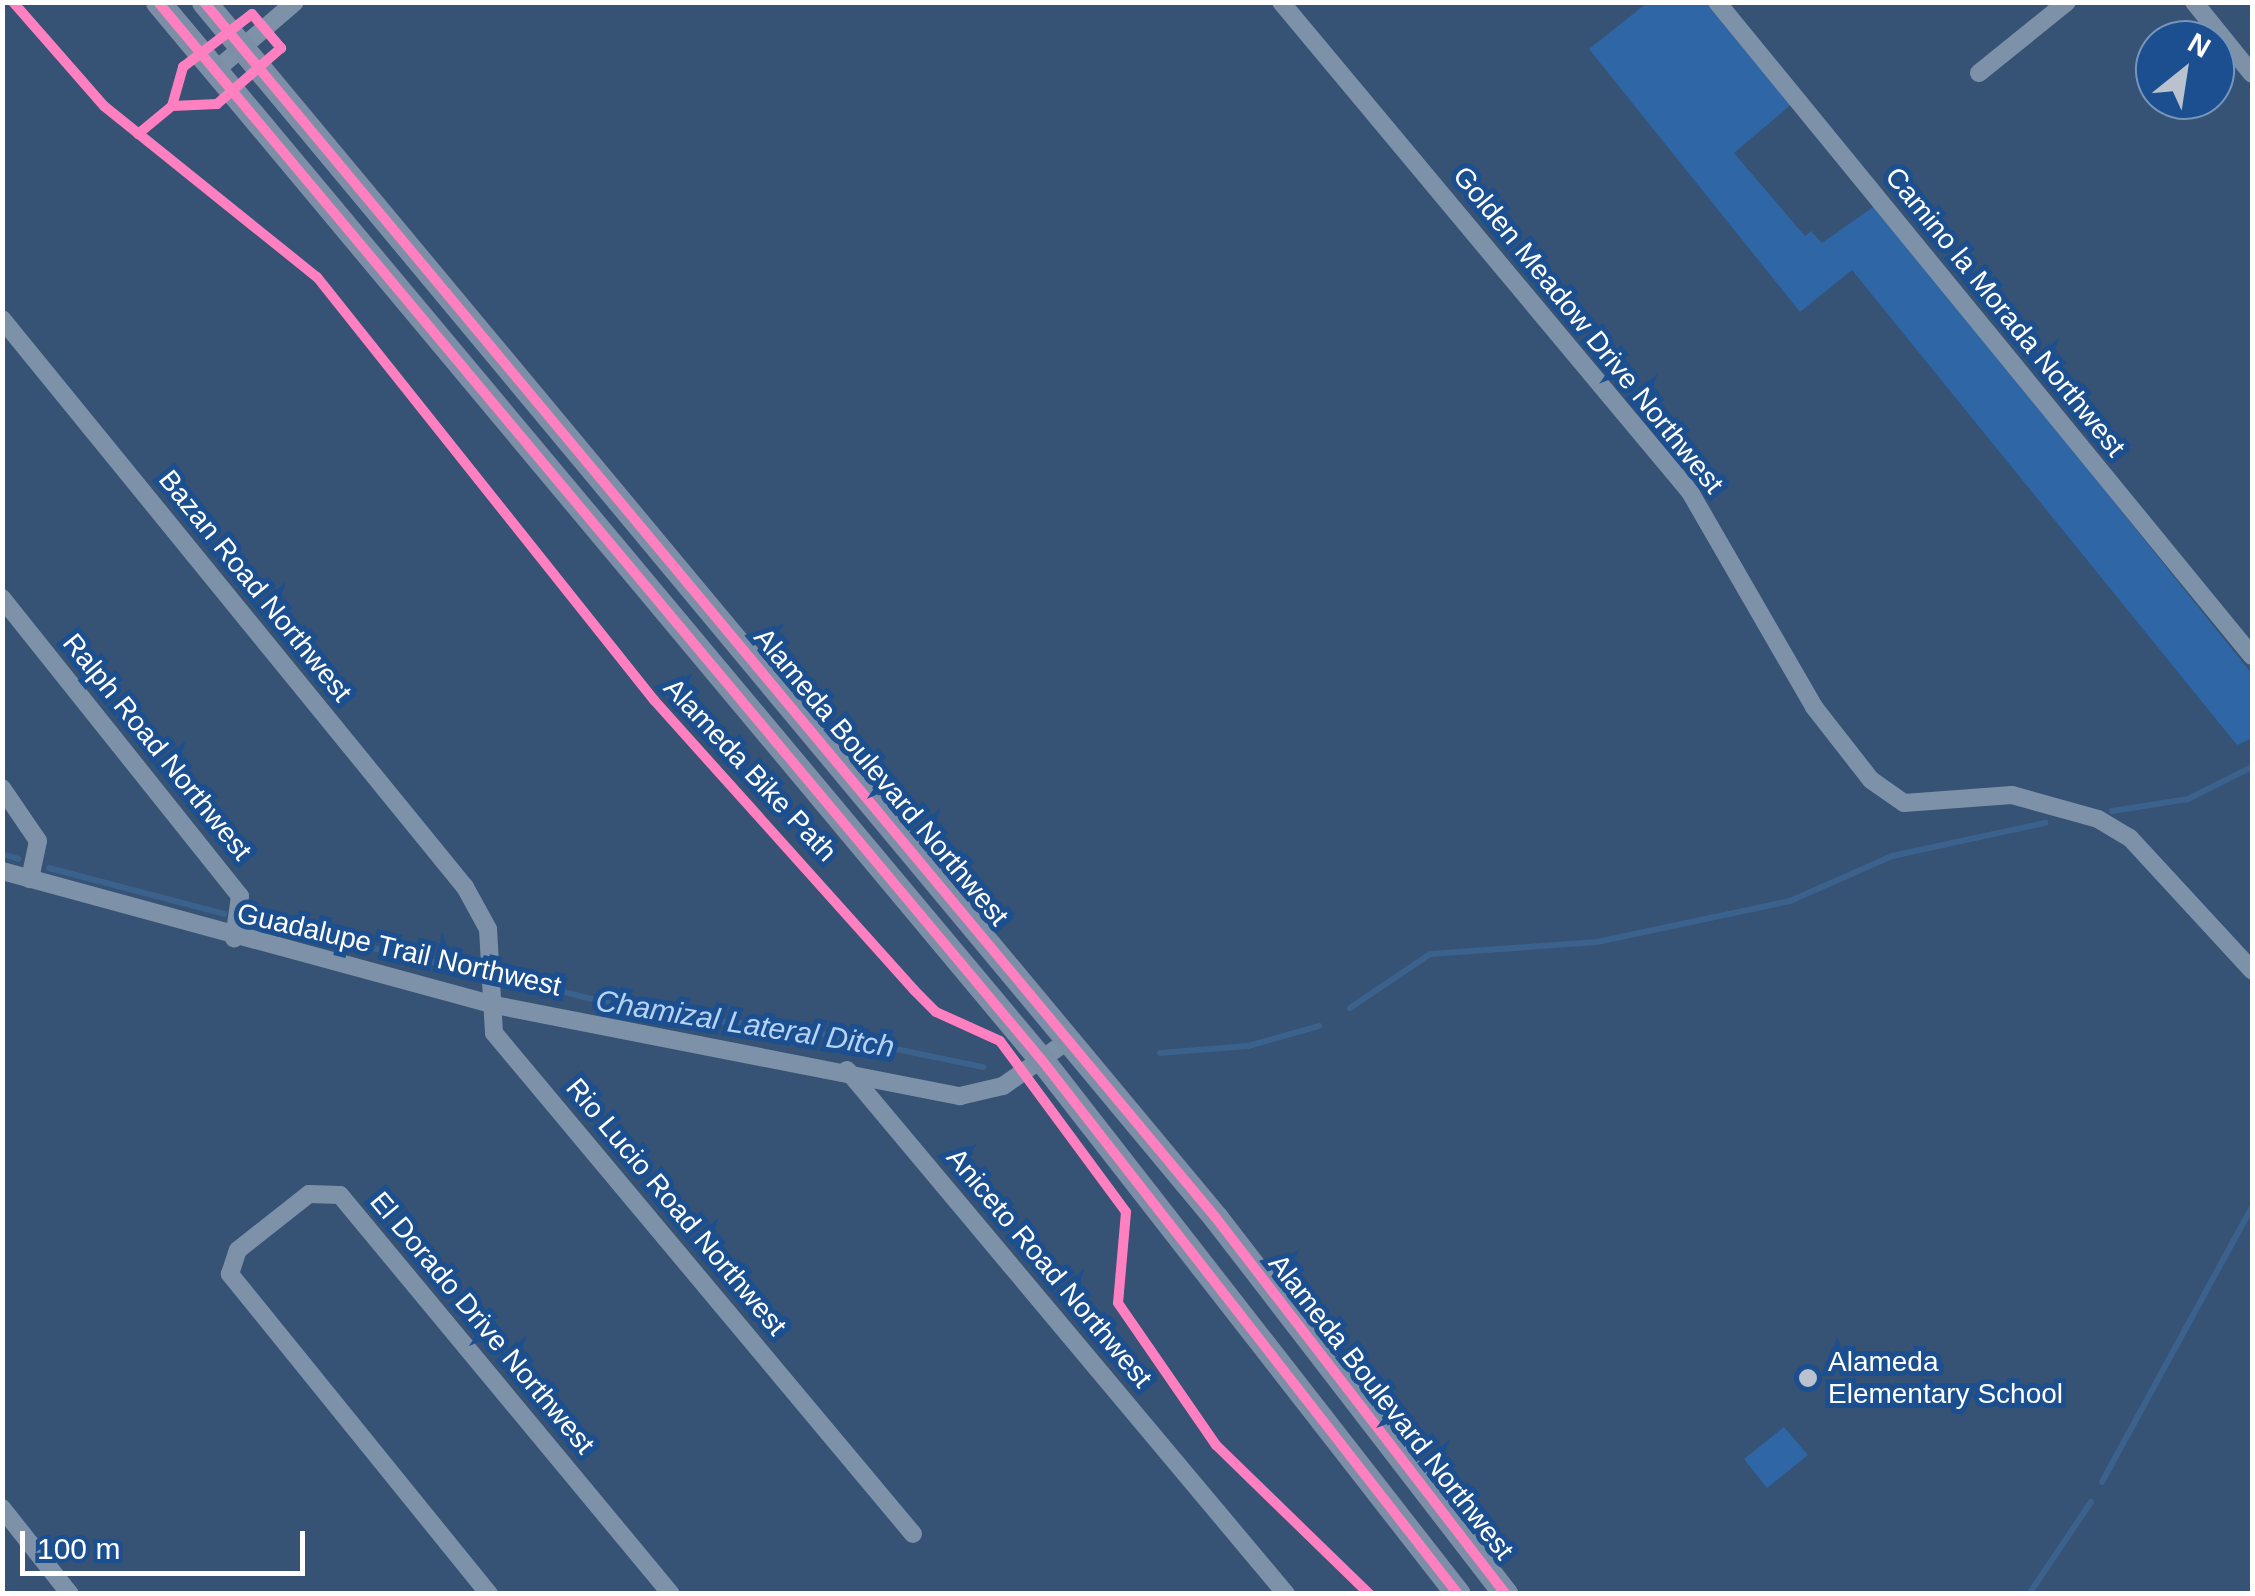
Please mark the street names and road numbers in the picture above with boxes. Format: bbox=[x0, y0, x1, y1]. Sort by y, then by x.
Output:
street label: Golden Meadow Drive Northwest bbox=[1446, 160, 1730, 500]
street label: Camino la Morada Northwest bbox=[1878, 161, 2132, 463]
street label: Bazan Road Northwest bbox=[151, 464, 359, 708]
street label: Alameda Boulevard Northwest bbox=[747, 621, 1015, 933]
street label: Ralph Road Northwest bbox=[55, 627, 259, 867]
street label: Alameda Bike Path bbox=[657, 671, 843, 869]
street label: Guadalupe Trail Northwest bbox=[233, 896, 565, 1004]
street label: Rio Lucio Road Northwest bbox=[559, 1072, 793, 1342]
street label: Aniceto Road Northwest bbox=[939, 1142, 1159, 1394]
street label: El Dorado Drive Northwest bbox=[363, 1185, 601, 1461]
street label: Alameda Boulevard Northwest bbox=[1261, 1248, 1521, 1566]

